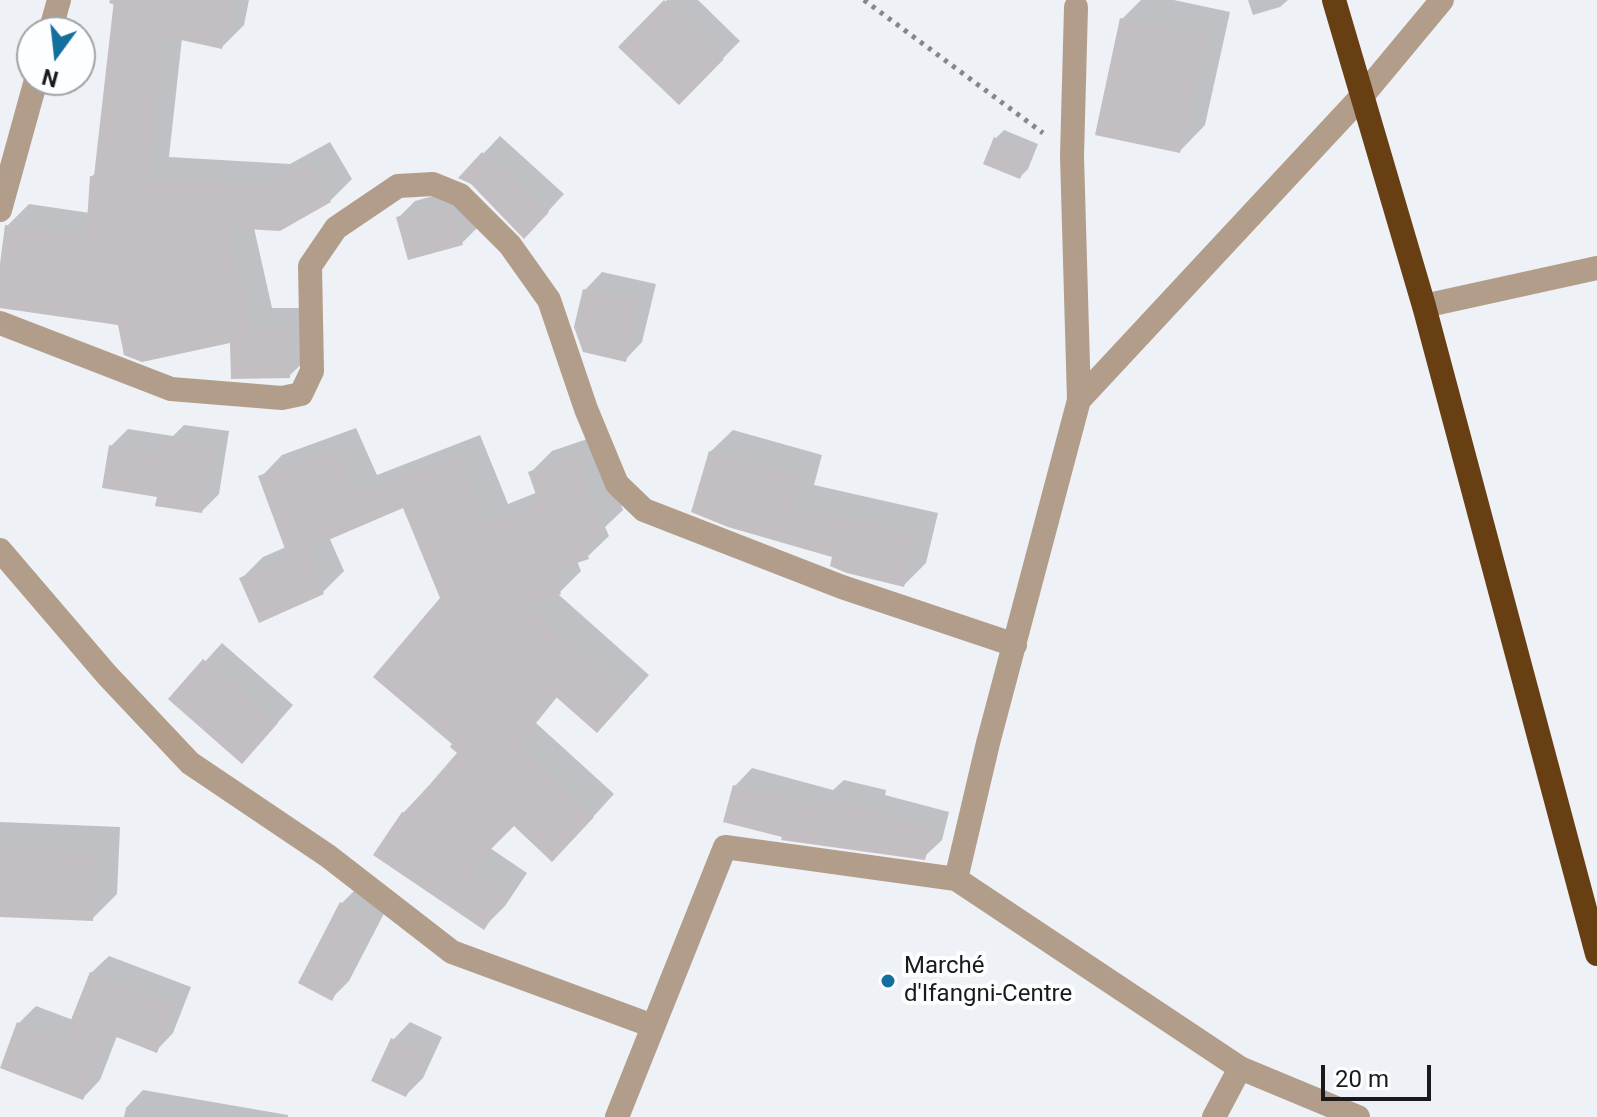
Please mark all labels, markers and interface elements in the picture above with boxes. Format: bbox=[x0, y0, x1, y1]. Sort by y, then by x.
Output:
north arrow bbox=[16, 16, 96, 96]
text: N bbox=[39, 64, 61, 92]
place label: Marché d'Ifangni-Centre bbox=[904, 953, 1072, 1009]
marker: Marché d'Ifangni-Centre bbox=[879, 972, 897, 990]
scale bar bbox=[1325, 1049, 1435, 1099]
text: 20 m bbox=[1335, 1065, 1389, 1093]

